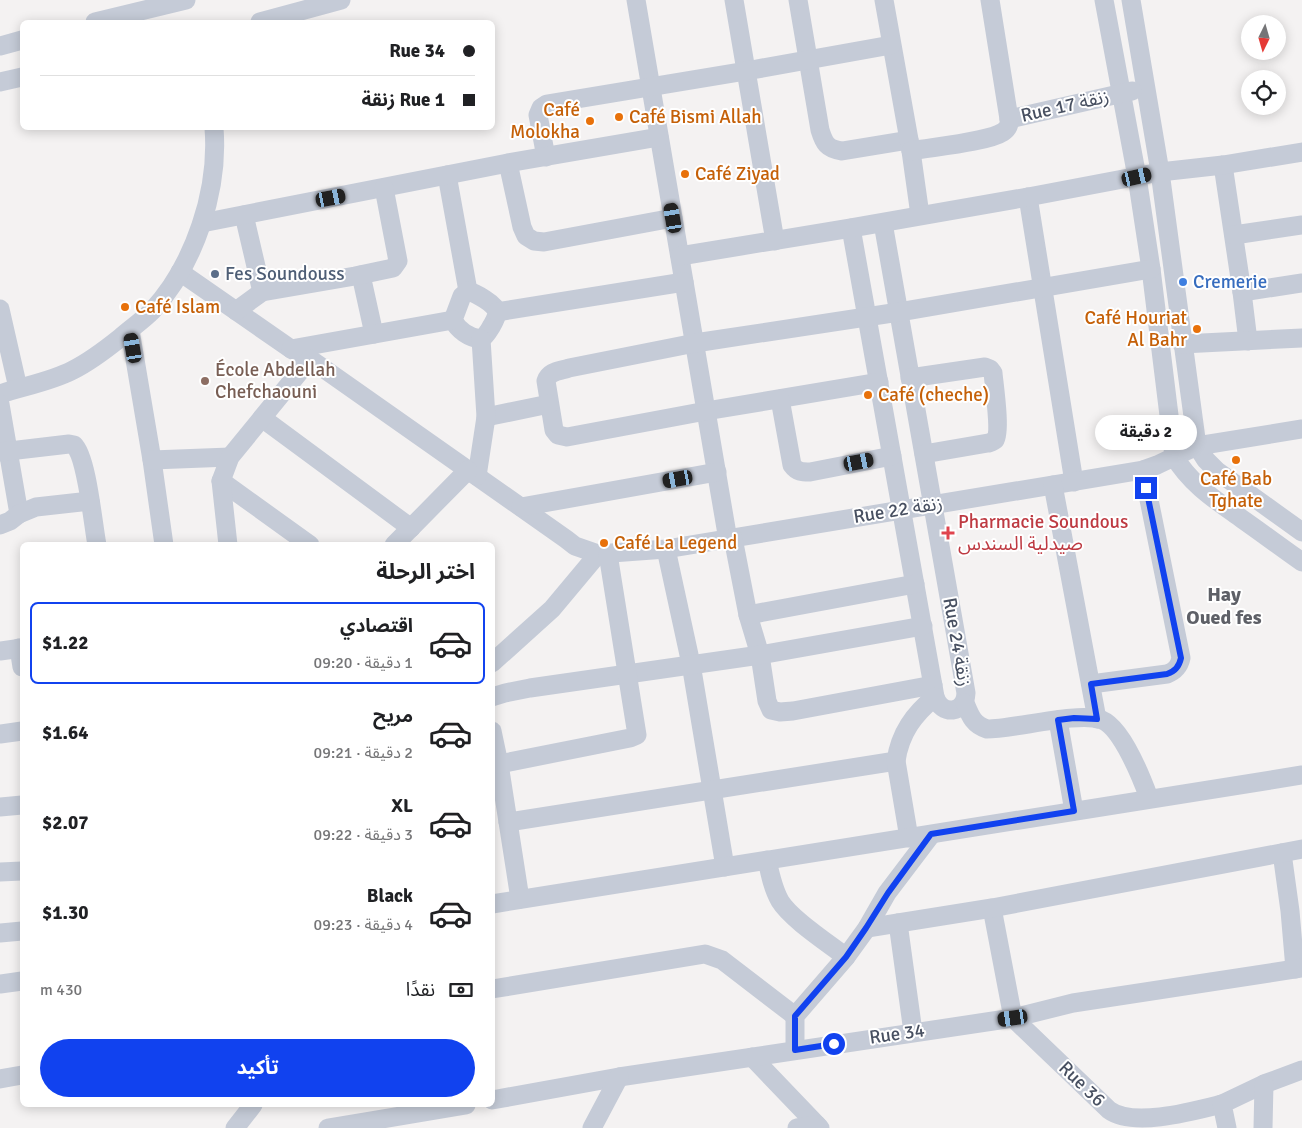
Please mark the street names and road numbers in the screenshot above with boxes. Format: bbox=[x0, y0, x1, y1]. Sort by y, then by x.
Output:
street label: Rue 17 زنقة bbox=[1019, 84, 1111, 128]
street label: Rue 22 زنقة bbox=[852, 491, 944, 529]
street label: Rue 24 زنقة bbox=[937, 596, 977, 688]
street label: Rue 34 bbox=[868, 1018, 926, 1050]
street label: Rue 36 bbox=[1054, 1056, 1110, 1112]

